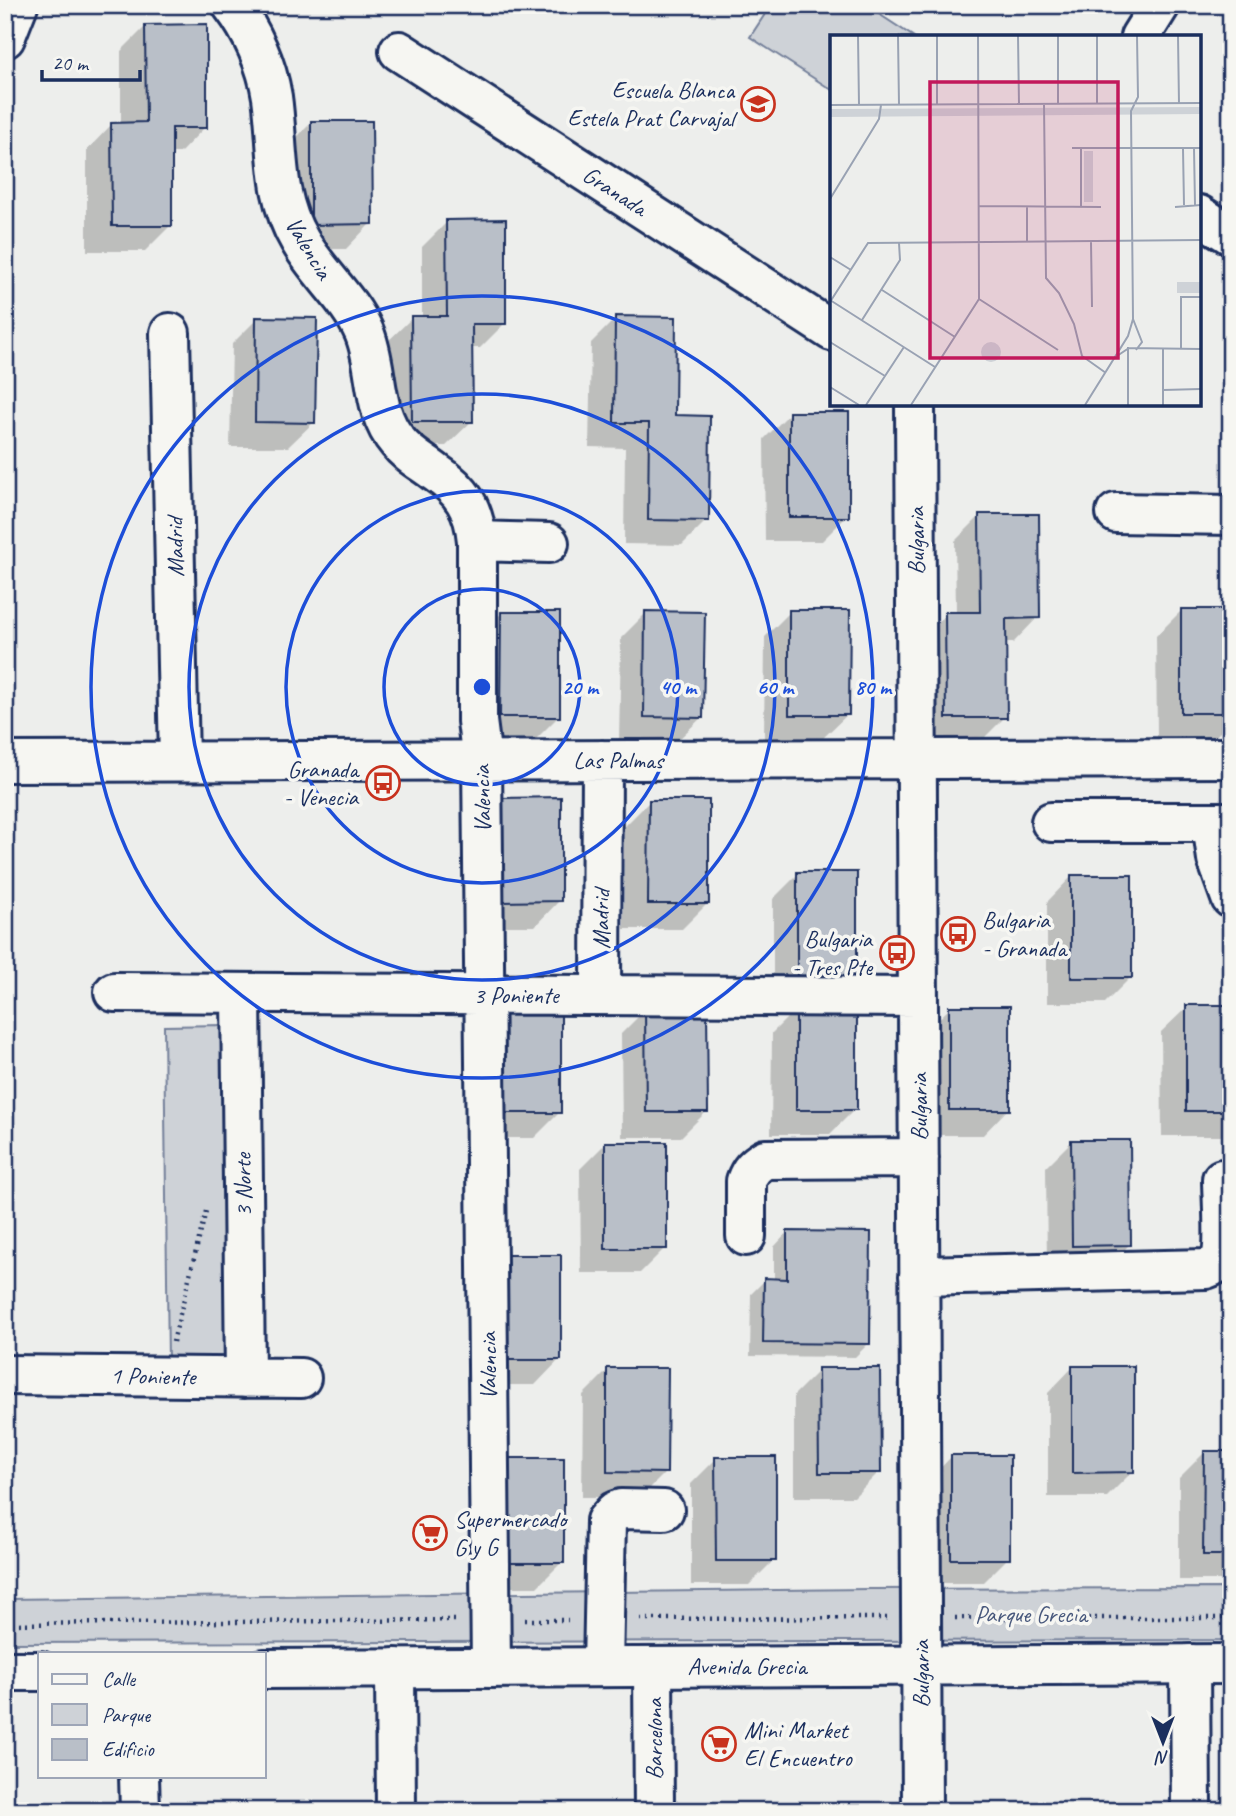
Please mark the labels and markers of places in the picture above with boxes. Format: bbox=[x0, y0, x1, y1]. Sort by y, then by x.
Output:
place label: Escuela Blanca Estela Prat Carvajal bbox=[567, 75, 738, 133]
school or university icon: Escuela Blanca Estela Prat Carvajal bbox=[739, 85, 777, 123]
centre of rings bbox=[470, 675, 494, 699]
place label: Granada - Venecia bbox=[284, 754, 360, 812]
bus stop icon: Granada - Venecia bbox=[364, 764, 402, 802]
place label: Bulgaria - Granada bbox=[982, 905, 1068, 963]
bus stop icon: Bulgaria - Granada bbox=[939, 915, 977, 953]
place label: Bulgaria - Tres Pte bbox=[792, 924, 874, 982]
bus stop icon: Bulgaria - Tres Pte bbox=[878, 934, 916, 972]
place label: Supermercado G y G bbox=[454, 1504, 569, 1562]
supermarket icon: Supermercado G y G bbox=[411, 1514, 449, 1552]
place label: Mini Market El Encuentro bbox=[744, 1715, 853, 1773]
supermarket icon: Mini Market El Encuentro bbox=[700, 1725, 738, 1763]

